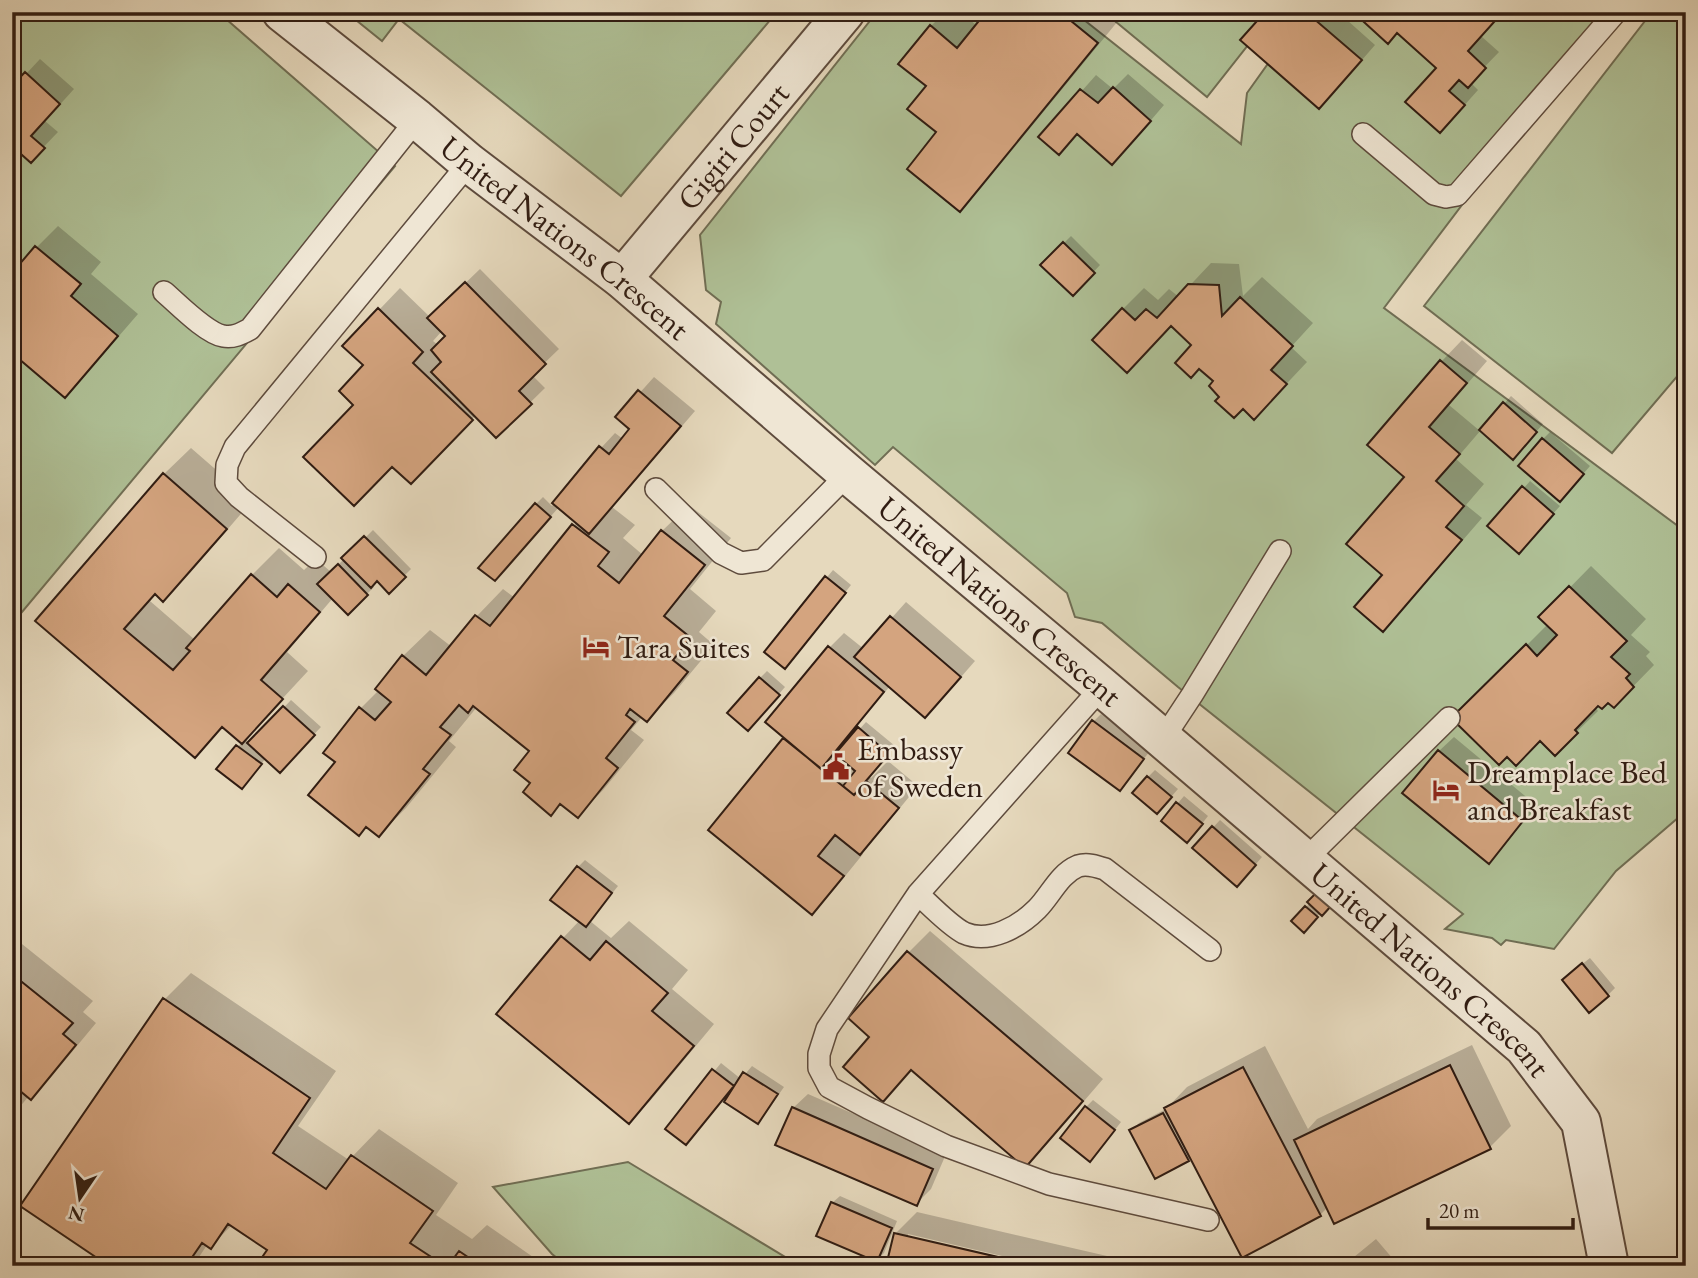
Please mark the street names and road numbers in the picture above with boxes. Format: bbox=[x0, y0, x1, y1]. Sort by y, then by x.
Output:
street label: Gigiri Court bbox=[667, 74, 798, 219]
street label: United Nations Crescent bbox=[431, 126, 699, 349]
street label: United Nations Crescent bbox=[869, 487, 1131, 716]
street label: United Nations Crescent bbox=[1302, 853, 1560, 1085]

